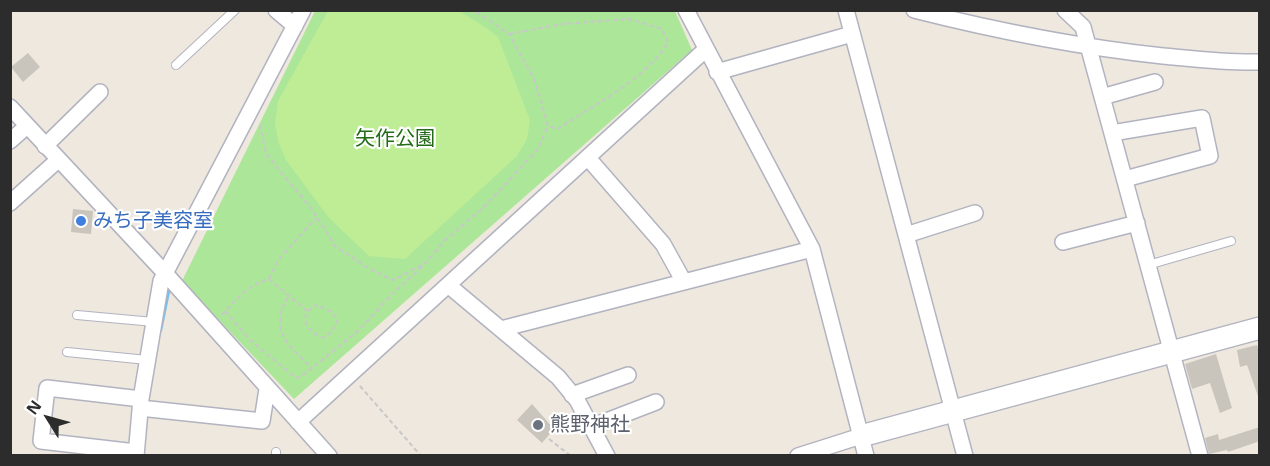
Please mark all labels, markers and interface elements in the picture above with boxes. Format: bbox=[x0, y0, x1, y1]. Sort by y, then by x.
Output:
park label: 矢作公園 bbox=[355, 127, 435, 151]
place label: みち子美容室 bbox=[93, 209, 213, 233]
marker: みち子美容室 bbox=[74, 214, 88, 228]
north arrow bbox=[18, 388, 78, 448]
text: N bbox=[21, 395, 46, 419]
place label: 熊野神社 bbox=[550, 413, 630, 437]
marker: 熊野神社 bbox=[531, 418, 545, 432]

